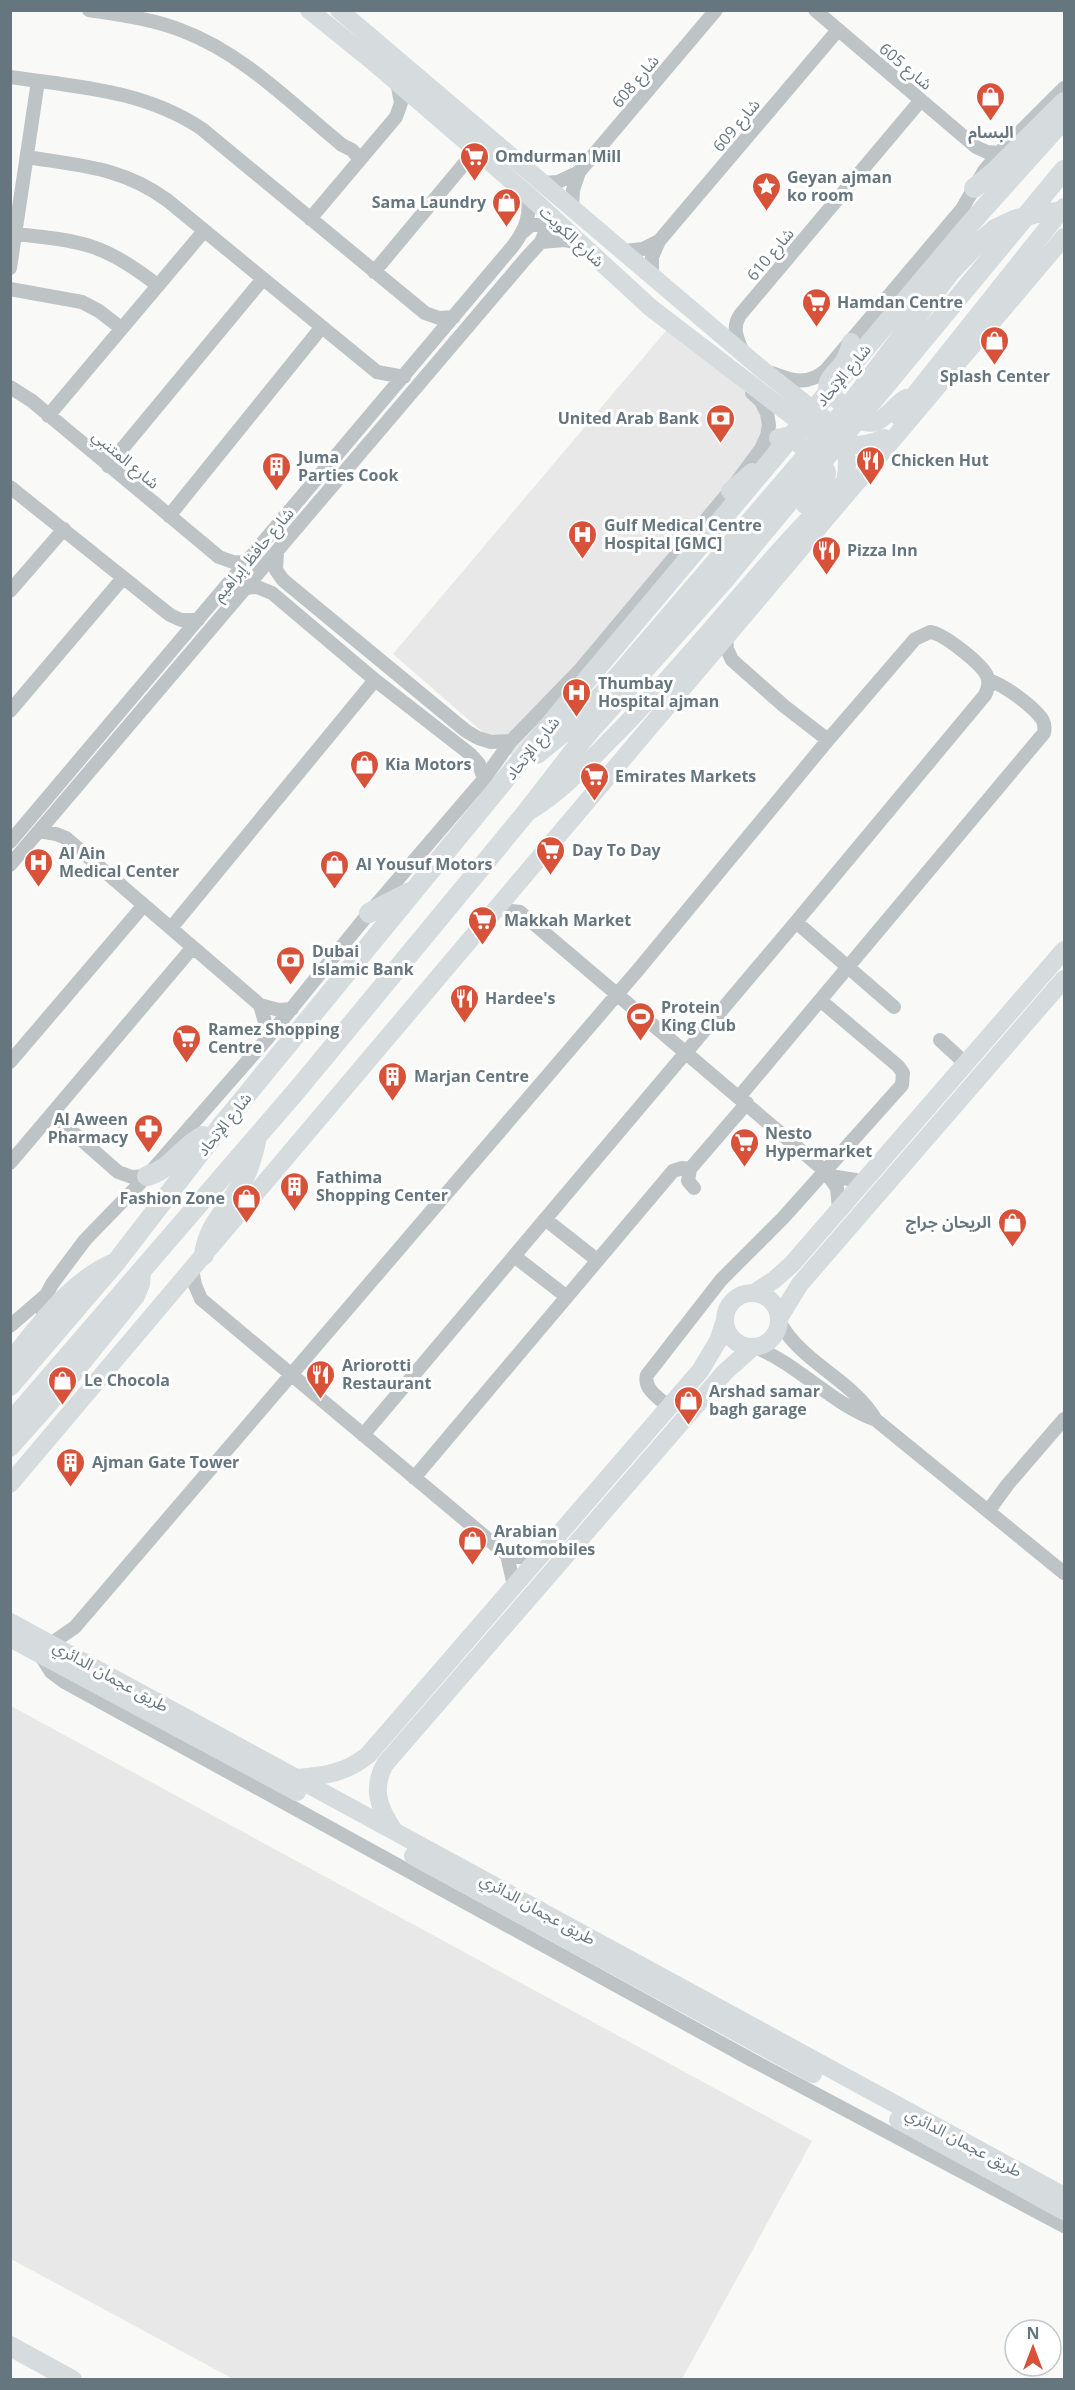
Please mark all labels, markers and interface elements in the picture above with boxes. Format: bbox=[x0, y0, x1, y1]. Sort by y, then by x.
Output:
street label: شارع 605 bbox=[874, 37, 937, 96]
street label: شارع 608 bbox=[606, 50, 665, 113]
shop icon: البسام bbox=[975, 80, 1007, 122]
street label: شارع 609 bbox=[707, 94, 766, 157]
place label: البسام bbox=[968, 121, 1014, 144]
supermarket icon: Omdurman Mill bbox=[458, 140, 490, 182]
place label: Omdurman Mill bbox=[495, 145, 621, 167]
place label: Geyan ajman ko room bbox=[787, 166, 892, 206]
place icon: Geyan ajman ko room bbox=[750, 170, 782, 212]
shop icon: Sama Laundry bbox=[491, 186, 523, 228]
place label: Sama Laundry bbox=[372, 191, 487, 213]
street label: شارع الكويت bbox=[533, 200, 609, 273]
street label: شارع 610 bbox=[741, 223, 800, 286]
supermarket icon: Hamdan Centre bbox=[800, 286, 832, 328]
place label: Hamdan Centre bbox=[837, 291, 963, 313]
shop icon: Splash Center bbox=[979, 324, 1011, 366]
street label: شارع الإتحاد bbox=[810, 339, 877, 412]
place label: Splash Center bbox=[940, 365, 1050, 387]
bank icon: United Arab Bank bbox=[704, 402, 736, 444]
place label: United Arab Bank bbox=[558, 407, 699, 429]
street label: شارع المتنبي bbox=[87, 424, 164, 495]
restaurant icon: Chicken Hut bbox=[854, 444, 886, 486]
place label: Juma Parties Cook bbox=[296, 446, 398, 486]
place label: Chicken Hut bbox=[891, 449, 989, 471]
building icon: Juma Parties Cook bbox=[261, 450, 293, 492]
street label: شارع حافظ إبراهيم bbox=[207, 503, 300, 607]
place label: Gulf Medical Centre Hospital [GMC] bbox=[604, 514, 762, 554]
hospital icon: Gulf Medical Centre Hospital [GMC] bbox=[567, 518, 599, 560]
restaurant icon: Pizza Inn bbox=[810, 534, 842, 576]
place label: Pizza Inn bbox=[847, 539, 918, 561]
place label: Thumbay Hospital ajman bbox=[598, 672, 719, 712]
hospital icon: Thumbay Hospital ajman bbox=[561, 676, 593, 718]
street label: شارع الإتحاد bbox=[500, 712, 566, 786]
shop icon: Kia Motors bbox=[348, 748, 380, 790]
place label: Kia Motors bbox=[385, 753, 471, 775]
supermarket icon: Emirates Markets bbox=[578, 760, 610, 802]
place label: Emirates Markets bbox=[615, 765, 756, 787]
supermarket icon: Day To Day bbox=[535, 834, 567, 876]
place label: Day To Day bbox=[572, 839, 662, 861]
place label: Al Ain Medical Center bbox=[59, 842, 179, 882]
hospital icon: Al Ain Medical Center bbox=[22, 846, 54, 888]
shop icon: Al Yousuf Motors bbox=[319, 848, 351, 890]
place label: Al Yousuf Motors bbox=[356, 853, 492, 875]
supermarket icon: Makkah Market bbox=[467, 904, 499, 946]
place label: Makkah Market bbox=[504, 909, 631, 931]
place label: Dubai Islamic Bank bbox=[312, 940, 414, 980]
bank icon: Dubai Islamic Bank bbox=[275, 944, 307, 986]
restaurant icon: Hardee's bbox=[448, 982, 480, 1024]
place label: Hardee's bbox=[485, 987, 555, 1009]
place label: Protein King Club bbox=[661, 996, 736, 1036]
sports icon: Protein King Club bbox=[624, 1000, 656, 1042]
place label: Ramez Shopping Centre bbox=[208, 1018, 339, 1058]
supermarket icon: Ramez Shopping Centre bbox=[171, 1022, 203, 1064]
building icon: Marjan Centre bbox=[377, 1060, 409, 1102]
place label: Marjan Centre bbox=[414, 1065, 529, 1087]
street label: شارع الإتحاد bbox=[192, 1088, 258, 1162]
place label: Al Aween Pharmacy bbox=[48, 1108, 129, 1148]
pharmacy icon: Al Aween Pharmacy bbox=[133, 1112, 165, 1154]
place label: Nesto Hypermarket bbox=[765, 1122, 872, 1162]
supermarket icon: Nesto Hypermarket bbox=[728, 1126, 760, 1168]
place label: Fathima Shopping Center bbox=[316, 1166, 448, 1206]
building icon: Fathima Shopping Center bbox=[279, 1170, 311, 1212]
shop icon: Fashion Zone bbox=[230, 1182, 262, 1224]
place label: Fashion Zone bbox=[119, 1187, 225, 1209]
shop icon: الريحان جراج bbox=[996, 1206, 1028, 1248]
place label: الريحان جراج bbox=[906, 1211, 991, 1234]
place label: Ariorotti Restaurant bbox=[342, 1354, 432, 1394]
restaurant icon: Ariorotti Restaurant bbox=[305, 1358, 337, 1400]
shop icon: Le Chocola bbox=[47, 1364, 79, 1406]
place label: Le Chocola bbox=[84, 1369, 170, 1391]
place label: Arshad samar bagh garage bbox=[709, 1380, 820, 1420]
shop icon: Arshad samar bagh garage bbox=[672, 1384, 704, 1426]
building icon: Ajman Gate Tower bbox=[55, 1446, 87, 1488]
place label: Ajman Gate Tower bbox=[92, 1451, 239, 1473]
place label: Arabian Automobiles bbox=[494, 1520, 595, 1560]
shop icon: Arabian Automobiles bbox=[457, 1524, 489, 1566]
street label: طريق عجمان الدائري bbox=[48, 1635, 173, 1718]
street label: طريق عجمان الدائري bbox=[475, 1868, 600, 1951]
street label: طريق عجمان الدائري bbox=[901, 2102, 1026, 2184]
north arrow bbox=[1003, 2318, 1063, 2378]
text: N bbox=[1026, 2322, 1040, 2344]

